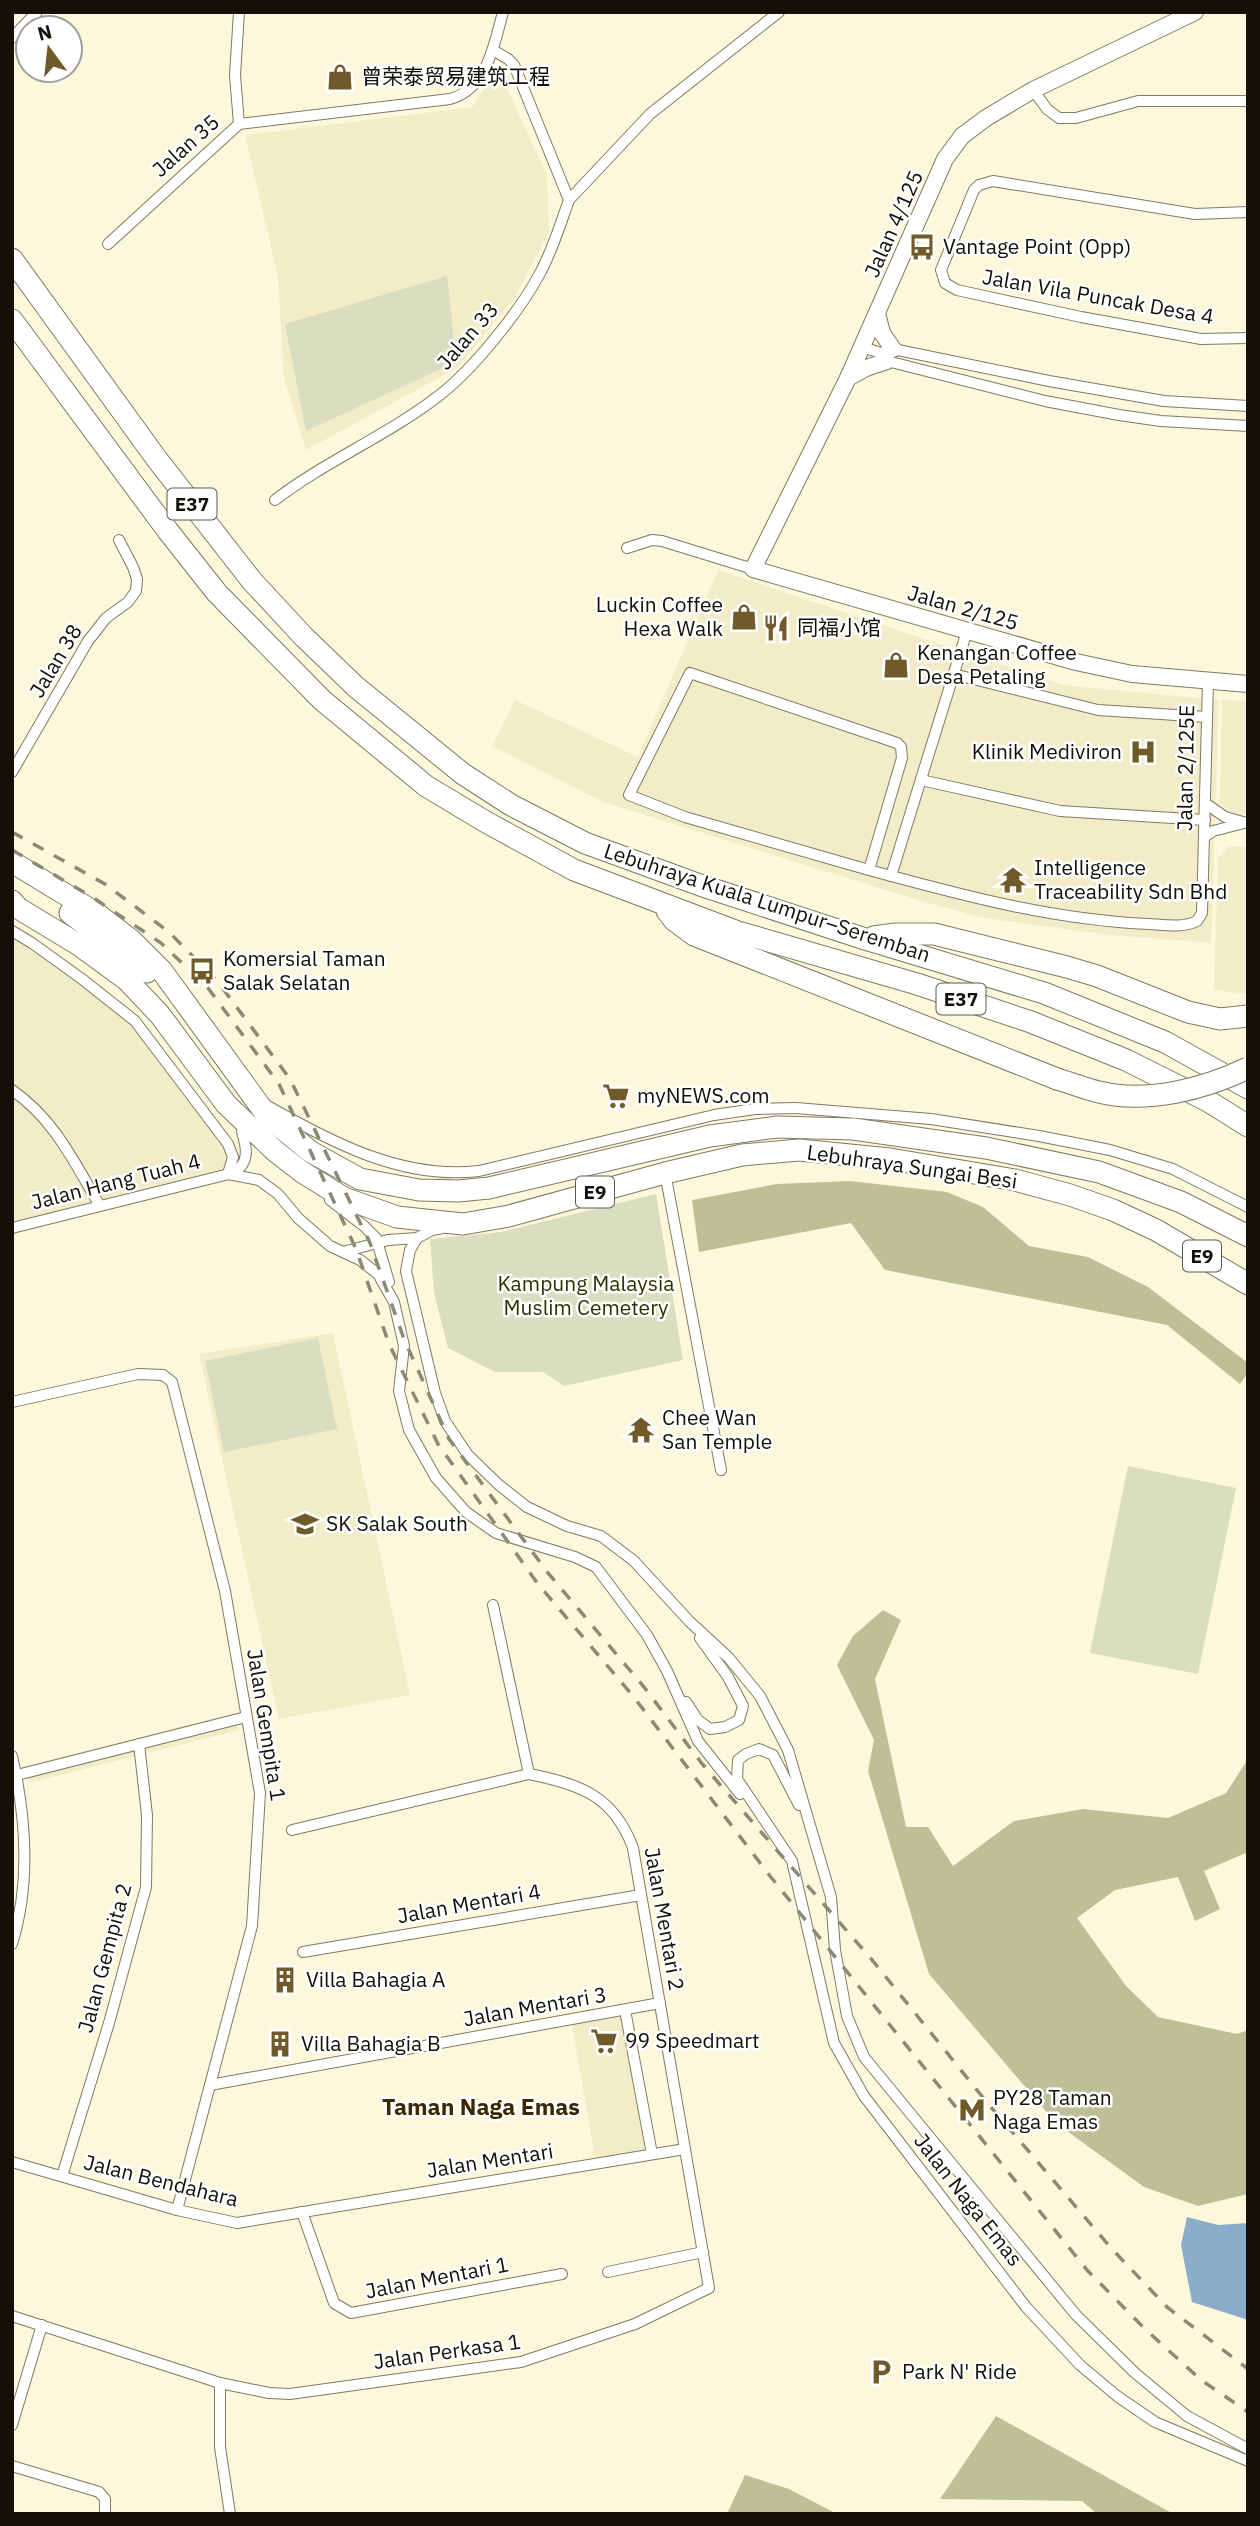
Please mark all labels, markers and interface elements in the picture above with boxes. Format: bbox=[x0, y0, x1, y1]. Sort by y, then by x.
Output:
north arrow bbox=[14, 14, 84, 84]
text: N bbox=[35, 19, 54, 46]
shop icon: 曾荣泰贸易建筑工程 bbox=[325, 62, 355, 92]
place label: 曾荣泰贸易建筑工程 bbox=[361, 62, 550, 90]
street label: Jalan 35 bbox=[146, 108, 225, 183]
street label: Jalan 4/125 bbox=[857, 166, 929, 281]
bus stop icon: Vantage Point (Opp) bbox=[907, 232, 937, 262]
place label: Vantage Point (Opp) bbox=[943, 232, 1131, 260]
street label: Jalan Vila Puncak Desa 4 bbox=[980, 262, 1216, 330]
street label: Jalan 33 bbox=[430, 296, 504, 375]
road number: E37 bbox=[168, 489, 216, 520]
street label: Jalan 2/125 bbox=[905, 578, 1022, 636]
place label: Luckin Coffee Hexa Walk bbox=[596, 590, 723, 642]
shop icon: Luckin Coffee Hexa Walk bbox=[729, 602, 759, 632]
restaurant icon: 同福小馆 bbox=[761, 613, 791, 643]
place label: 同福小馆 bbox=[797, 613, 881, 641]
street label: Jalan 38 bbox=[22, 619, 88, 702]
place label: Kenangan Coffee Desa Petaling bbox=[917, 638, 1077, 690]
shop icon: Kenangan Coffee Desa Petaling bbox=[881, 650, 911, 680]
street label: Jalan 2/125E bbox=[1170, 705, 1200, 831]
place label: Klinik Mediviron bbox=[972, 737, 1122, 765]
hospital icon: Klinik Mediviron bbox=[1128, 737, 1158, 767]
street label: Lebuhraya Kuala Lumpur–Seremban bbox=[601, 836, 934, 968]
place label: Intelligence Traceability Sdn Bhd bbox=[1034, 853, 1227, 905]
temple icon: Intelligence Traceability Sdn Bhd bbox=[998, 865, 1028, 895]
place label: Komersial Taman Salak Selatan bbox=[223, 944, 386, 996]
bus stop icon: Komersial Taman Salak Selatan bbox=[187, 956, 217, 986]
road number: E37 bbox=[936, 984, 986, 1015]
supermarket icon: myNEWS.com bbox=[601, 1081, 631, 1111]
place label: myNEWS.com bbox=[637, 1081, 770, 1109]
street label: Lebuhraya Sungai Besi bbox=[805, 1137, 1019, 1195]
street label: Jalan Hang Tuah 4 bbox=[28, 1146, 203, 1216]
road number: E9 bbox=[576, 1176, 614, 1208]
road number: E9 bbox=[1183, 1240, 1221, 1272]
park label: Kampung Malaysia Muslim Cemetery bbox=[498, 1269, 674, 1321]
place label: Chee Wan San Temple bbox=[662, 1403, 772, 1455]
temple icon: Chee Wan San Temple bbox=[626, 1415, 656, 1445]
school or university icon: SK Salak South bbox=[290, 1509, 320, 1539]
place label: SK Salak South bbox=[326, 1509, 468, 1537]
street label: Jalan Gempita 1 bbox=[241, 1647, 293, 1803]
street label: Jalan Mentari 2 bbox=[639, 1845, 691, 1993]
street label: Jalan Mentari 4 bbox=[395, 1877, 543, 1929]
street label: Jalan Gempita 2 bbox=[71, 1880, 137, 2036]
building icon: Villa Bahagia A bbox=[270, 1965, 300, 1995]
place label: Villa Bahagia A bbox=[306, 1965, 446, 1993]
street label: Jalan Mentari 3 bbox=[461, 1980, 609, 2032]
supermarket icon: 99 Speedmart bbox=[589, 2026, 619, 2056]
place label: 99 Speedmart bbox=[625, 2026, 759, 2054]
building icon: Villa Bahagia B bbox=[265, 2029, 295, 2059]
place label: Villa Bahagia B bbox=[301, 2029, 441, 2057]
place label: PY28 Taman Naga Emas bbox=[993, 2083, 1112, 2135]
district label: Taman Naga Emas bbox=[382, 2091, 580, 2121]
metro station icon: PY28 Taman Naga Emas bbox=[957, 2095, 987, 2125]
street label: Jalan Naga Emas bbox=[908, 2127, 1029, 2271]
street label: Jalan Mentari bbox=[425, 2136, 555, 2184]
street label: Jalan Bendahara bbox=[81, 2147, 241, 2213]
street label: Jalan Mentari 1 bbox=[363, 2249, 511, 2305]
street label: Jalan Perkasa 1 bbox=[371, 2327, 522, 2375]
parking icon: Park N' Ride bbox=[866, 2357, 896, 2387]
place label: Park N' Ride bbox=[902, 2357, 1017, 2385]

